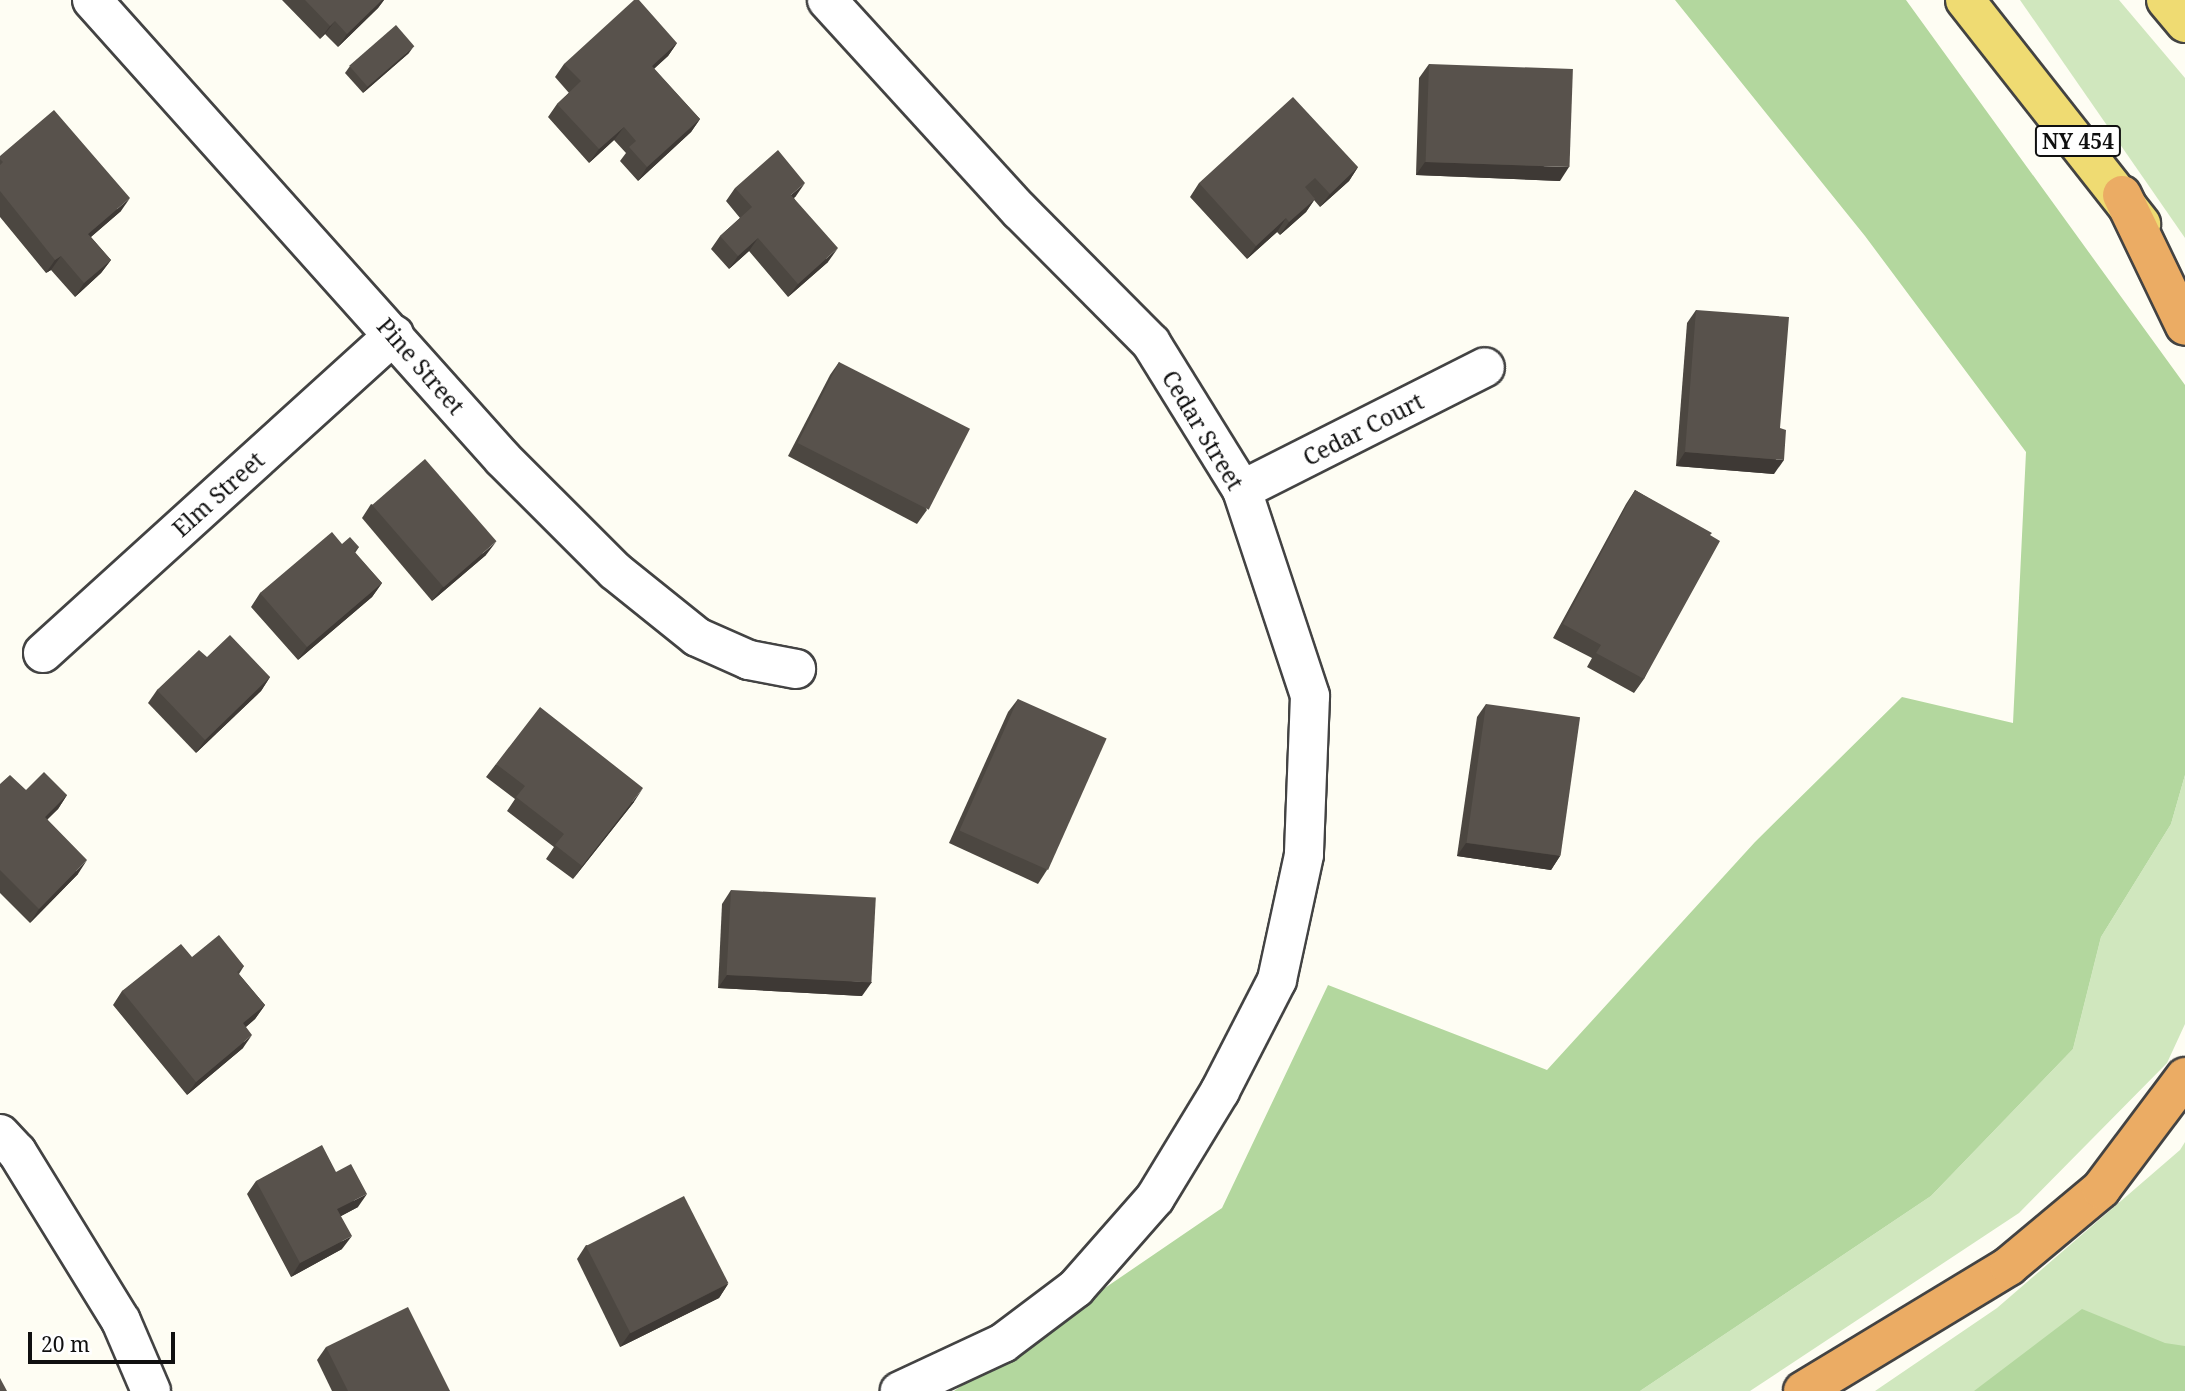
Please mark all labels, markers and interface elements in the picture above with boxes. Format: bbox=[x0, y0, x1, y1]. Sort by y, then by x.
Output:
road number: NY 454 bbox=[2034, 124, 2122, 158]
street label: Pine Street bbox=[372, 312, 470, 420]
street label: Cedar Street bbox=[1157, 365, 1249, 495]
street label: Cedar Court bbox=[1298, 387, 1428, 471]
street label: Elm Street bbox=[167, 446, 269, 542]
scale bar bbox=[32, 1318, 178, 1362]
text: 20 m bbox=[41, 1330, 90, 1358]

